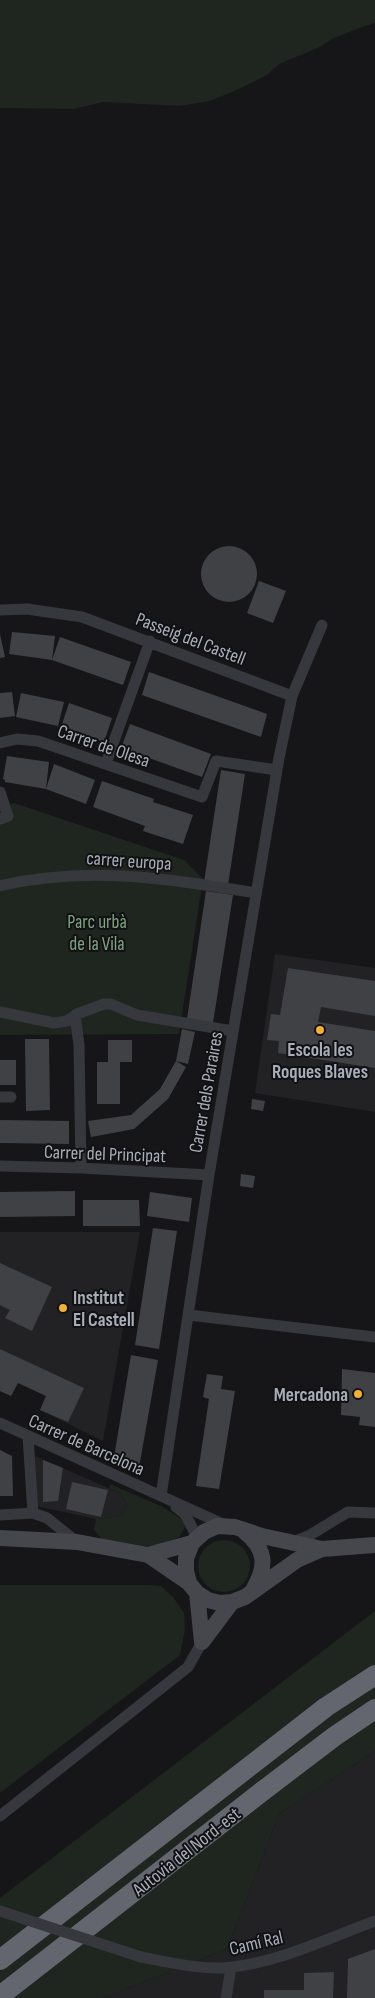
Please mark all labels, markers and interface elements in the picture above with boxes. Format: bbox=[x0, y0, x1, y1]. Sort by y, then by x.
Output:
street label: Passeig del Castell bbox=[132, 608, 249, 671]
street label: Carrer de Olesa bbox=[54, 720, 153, 773]
street label: carrer europa bbox=[86, 847, 172, 876]
park label: Parc urbà de la Vila bbox=[67, 911, 127, 956]
marker: Escola les Roques Blaves bbox=[314, 1024, 326, 1036]
street label: Carrer dels Paraires bbox=[185, 1030, 228, 1155]
place label: Escola les Roques Blaves bbox=[272, 1039, 368, 1084]
street label: Carrer del Principat bbox=[43, 1141, 167, 1168]
place label: Institut El Castell bbox=[73, 1287, 135, 1332]
marker: Institut El Castell bbox=[57, 1302, 69, 1314]
place label: Mercadona bbox=[274, 1384, 348, 1407]
marker: Mercadona bbox=[352, 1388, 364, 1400]
street label: Carrer de Barcelona bbox=[25, 1410, 148, 1481]
street label: Autovia del Nord-est bbox=[128, 1803, 246, 1902]
street label: Camí Ral bbox=[227, 1926, 285, 1961]

